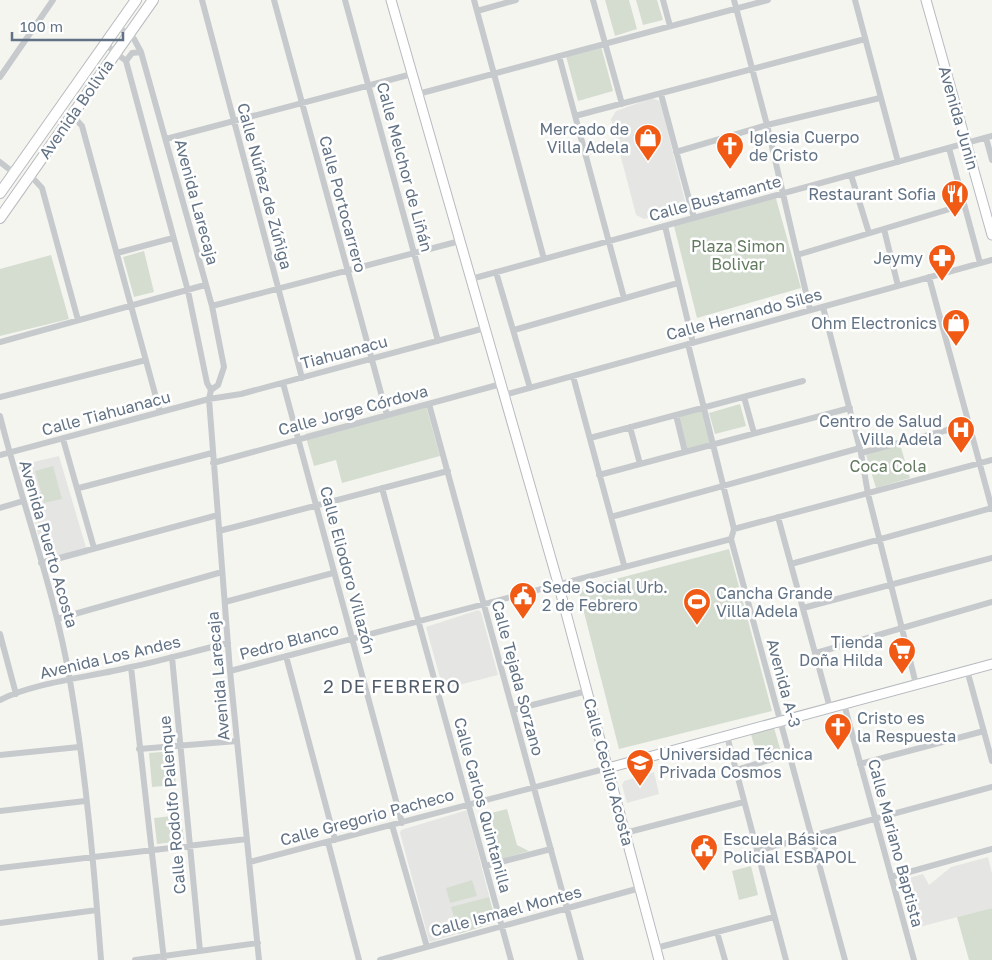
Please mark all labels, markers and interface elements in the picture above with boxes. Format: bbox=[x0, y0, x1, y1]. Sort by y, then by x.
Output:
scale bar bbox=[12, 10, 124, 42]
text: 100 m bbox=[20, 17, 63, 35]
street label: Avenida Bolivia bbox=[34, 55, 118, 163]
street label: Avenida Junin bbox=[935, 64, 983, 172]
street label: Calle Melchor de Liñán bbox=[373, 80, 437, 254]
street label: Calle Núñez de Zúñiga bbox=[233, 101, 297, 271]
place label: Mercado de Villa Adela bbox=[540, 119, 629, 157]
shop icon: Mercado de Villa Adela bbox=[633, 123, 663, 162]
place label: Iglesia Cuerpo de Cristo bbox=[749, 127, 859, 165]
church icon: Iglesia Cuerpo de Cristo bbox=[715, 131, 745, 170]
street label: Calle Portocarrero bbox=[315, 133, 371, 275]
street label: Avenida Larecaja bbox=[171, 137, 223, 267]
street label: Calle Bustamante bbox=[647, 171, 783, 225]
restaurant icon: Restaurant Sofia bbox=[940, 179, 970, 218]
place label: Restaurant Sofia bbox=[808, 184, 936, 204]
park label: Plaza Simon Bolivar bbox=[691, 236, 785, 274]
pharmacy icon: Jeymy bbox=[927, 243, 957, 282]
place label: Jeymy bbox=[873, 248, 923, 268]
street label: Calle Hernando Siles bbox=[664, 284, 824, 344]
shop icon: Ohm Electronics bbox=[941, 308, 971, 347]
place label: Ohm Electronics bbox=[811, 313, 937, 333]
street label: Tiahuanacu bbox=[298, 331, 390, 373]
street label: Calle Jorge Córdova bbox=[276, 380, 430, 440]
street label: Calle Tiahuanacu bbox=[39, 386, 173, 440]
place label: Centro de Salud Villa Adela bbox=[819, 411, 942, 449]
hospital icon: Centro de Salud Villa Adela bbox=[946, 415, 976, 454]
park label: Coca Cola bbox=[850, 456, 926, 476]
street label: Avenida Puerto Acosta bbox=[15, 458, 83, 630]
street label: Calle Eliodoro Villazón bbox=[316, 484, 380, 656]
place label: Sede Social Urb. 2 de Febrero bbox=[542, 577, 668, 615]
public building icon: Sede Social Urb. 2 de Febrero bbox=[508, 581, 538, 620]
place label: Cancha Grande Villa Adela bbox=[716, 583, 833, 621]
sports icon: Cancha Grande Villa Adela bbox=[682, 587, 712, 626]
street label: Calle Tejada Sorzano bbox=[488, 598, 548, 758]
street label: Avenida Larecaja bbox=[202, 611, 234, 741]
street label: Pedro Blanco bbox=[237, 618, 341, 664]
street label: Avenida Los Andes bbox=[38, 631, 182, 683]
place label: Tienda Doña Hilda bbox=[799, 632, 883, 670]
supermarket icon: Tienda Doña Hilda bbox=[887, 636, 917, 675]
street label: Avenida A-3 bbox=[763, 637, 805, 729]
district label: 2 DE FEBRERO bbox=[323, 675, 461, 697]
street label: Calle Cecilio Acosta bbox=[580, 696, 638, 848]
place label: Cristo es la Respuesta bbox=[857, 708, 956, 746]
church icon: Cristo es la Respuesta bbox=[823, 712, 853, 751]
street label: Calle Rodolfo Palenque bbox=[154, 715, 190, 895]
street label: Calle Carlos Quintanilla bbox=[450, 715, 516, 895]
place label: Universidad Técnica Privada Cosmos bbox=[659, 744, 813, 782]
school or university icon: Universidad Técnica Privada Cosmos bbox=[625, 748, 655, 787]
street label: Calle Mariano Baptista bbox=[864, 757, 928, 929]
street label: Calle Gregorio Pacheco bbox=[278, 784, 456, 850]
place label: Escuela Básica Policial ESBAPOL bbox=[723, 829, 856, 867]
public building icon: Escuela Básica Policial ESBAPOL bbox=[689, 833, 719, 872]
street label: Calle Ismael Montes bbox=[428, 881, 584, 941]

